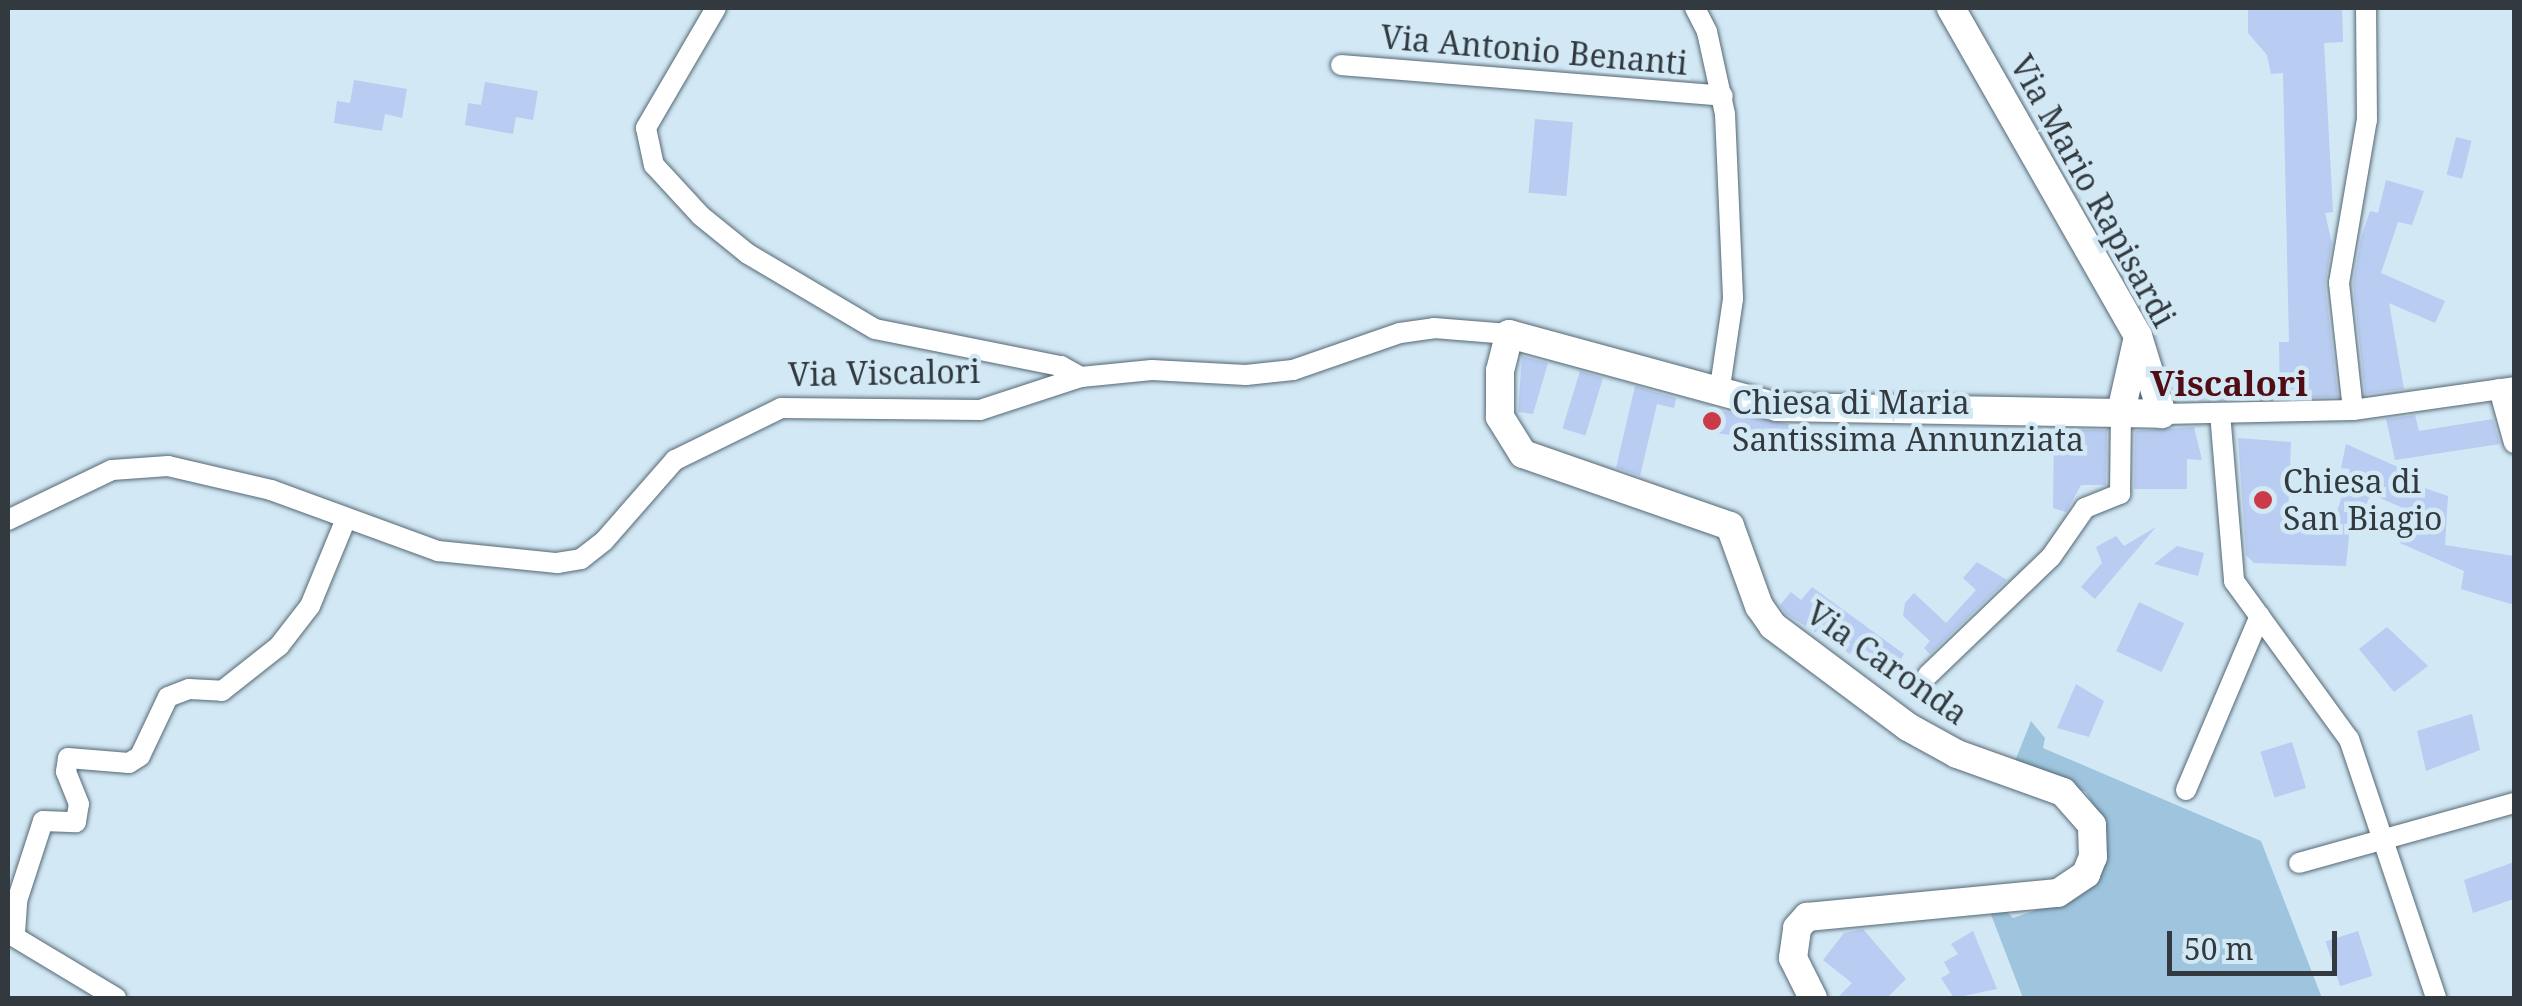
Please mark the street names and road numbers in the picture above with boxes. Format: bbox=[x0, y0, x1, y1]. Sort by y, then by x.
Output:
street label: Via Antonio Benanti bbox=[1379, 17, 1689, 83]
street label: Via Mario Rapisardi bbox=[2002, 48, 2184, 334]
street label: Via Viscalori bbox=[788, 352, 980, 394]
street label: Via Caronda bbox=[1799, 593, 1975, 733]

